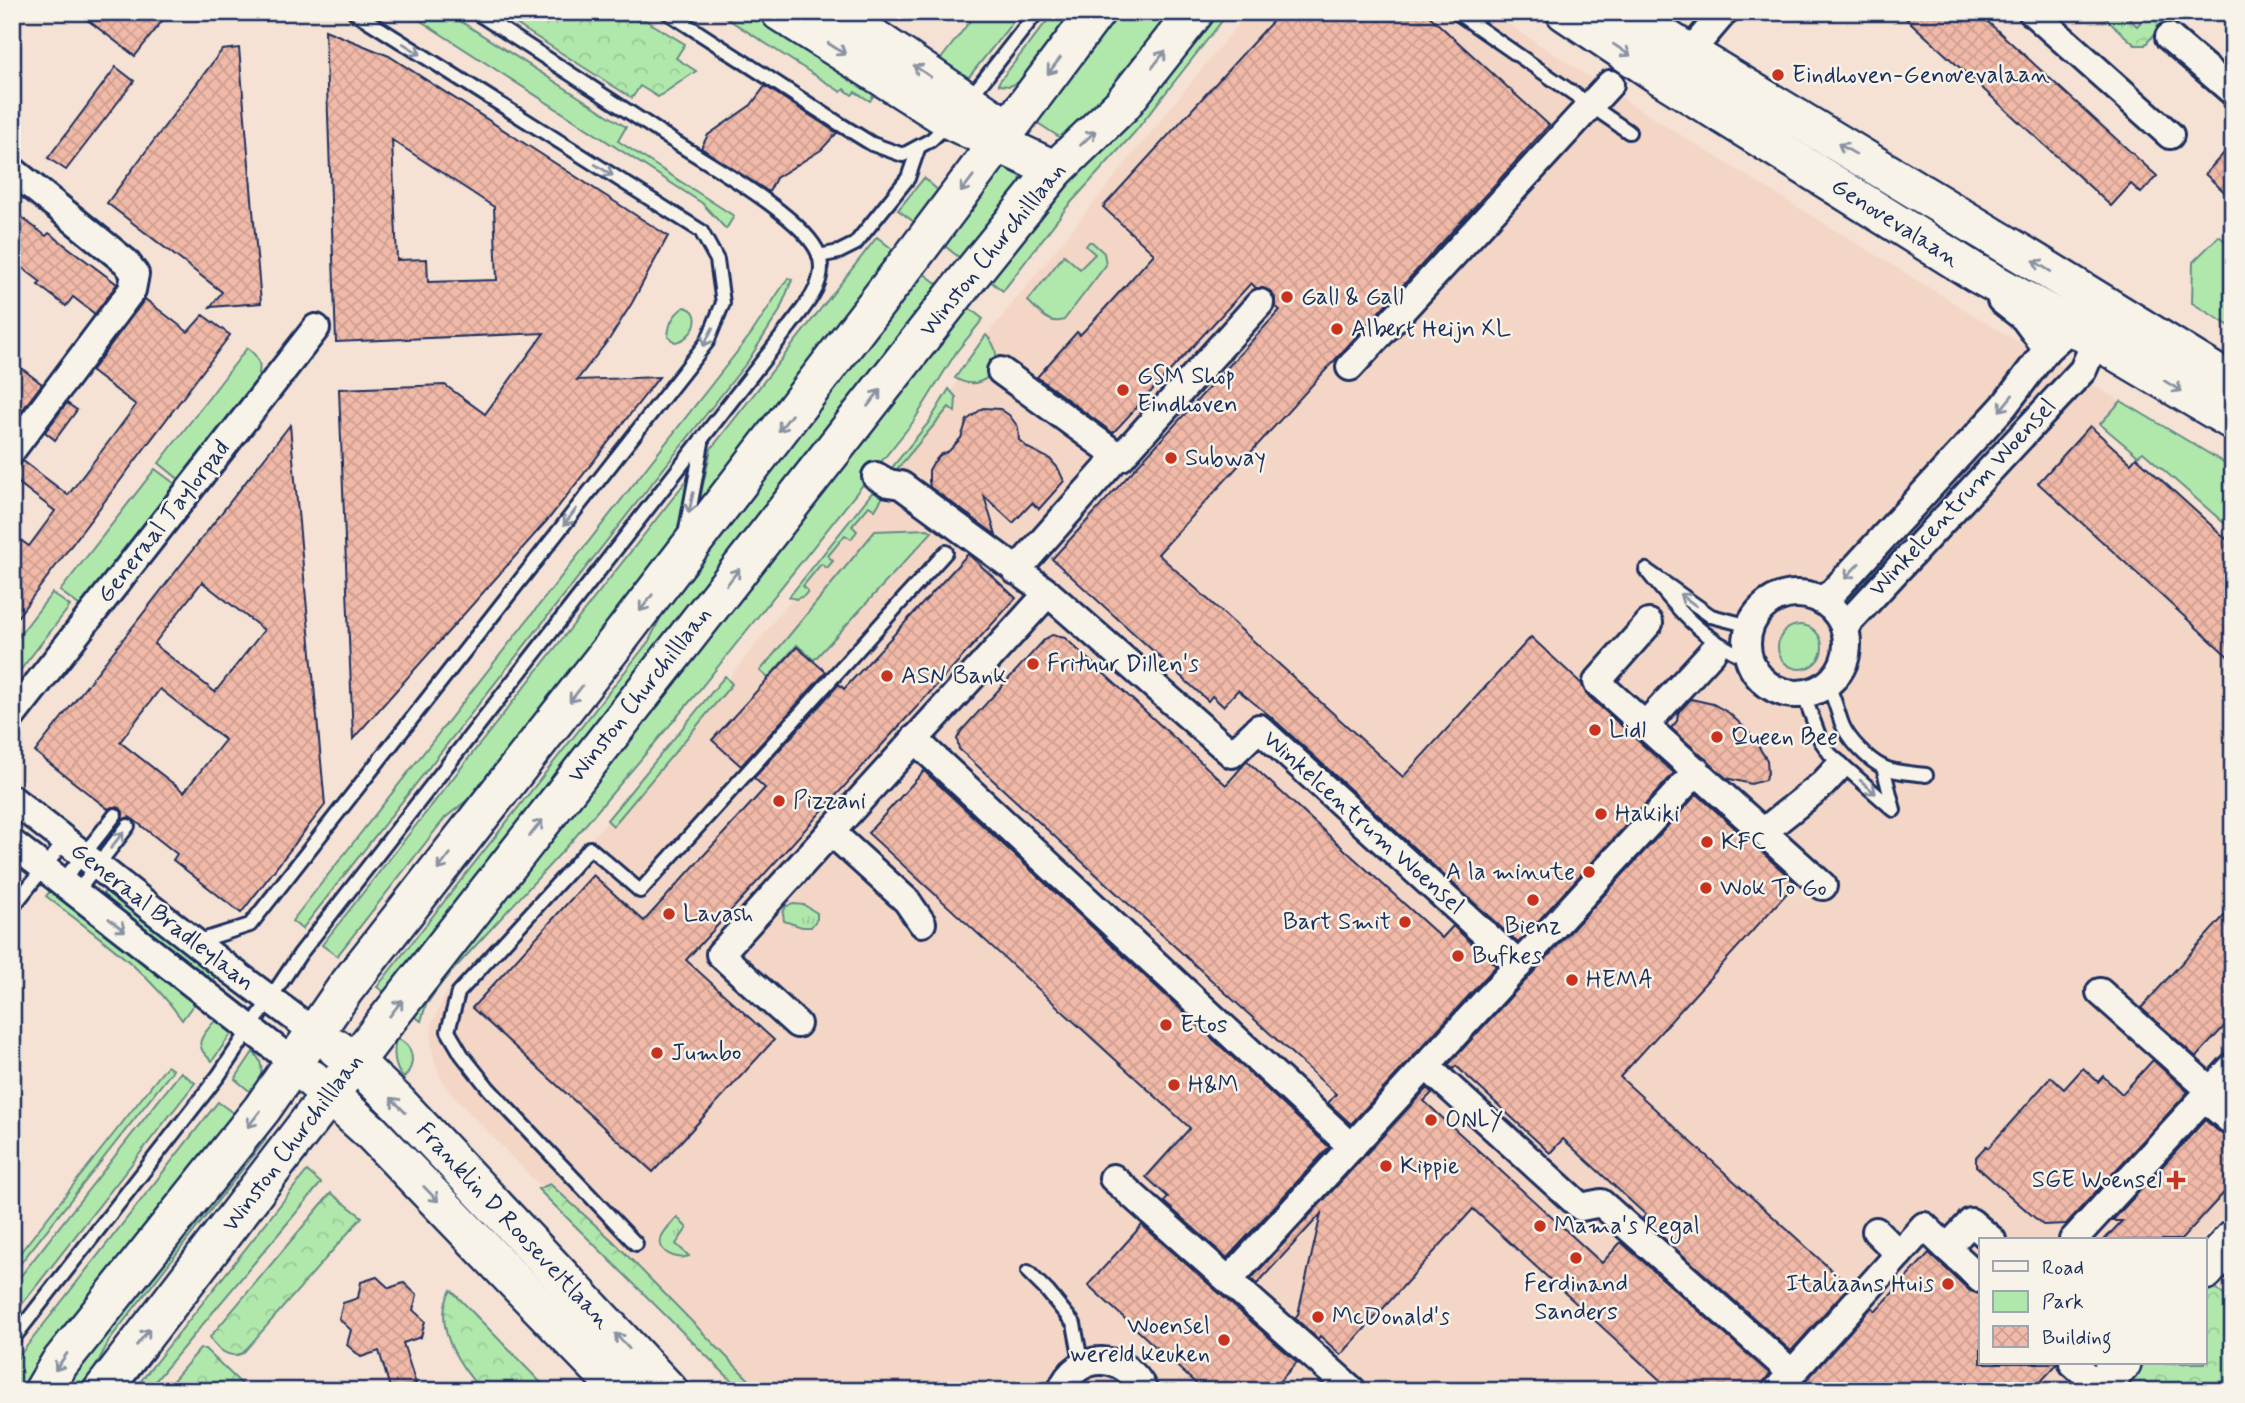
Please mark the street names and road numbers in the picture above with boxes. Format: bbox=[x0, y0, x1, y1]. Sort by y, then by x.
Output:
street label: Winston Churchilllaan bbox=[913, 156, 1073, 344]
street label: Genovevalaan bbox=[1825, 171, 1965, 275]
street label: Winkelcentrum Woensel bbox=[1863, 392, 2063, 604]
street label: Generaal Taylorpad bbox=[91, 434, 237, 610]
street label: Winston Churchilllaan bbox=[561, 600, 719, 790]
street label: Winkelcentrum Woensel bbox=[1256, 724, 1470, 922]
street label: Generaal Bradleylaan bbox=[64, 835, 260, 999]
street label: Winston Churchilllaan bbox=[216, 1047, 370, 1239]
street label: Franklin D Rooseveltlaan bbox=[409, 1116, 617, 1336]

